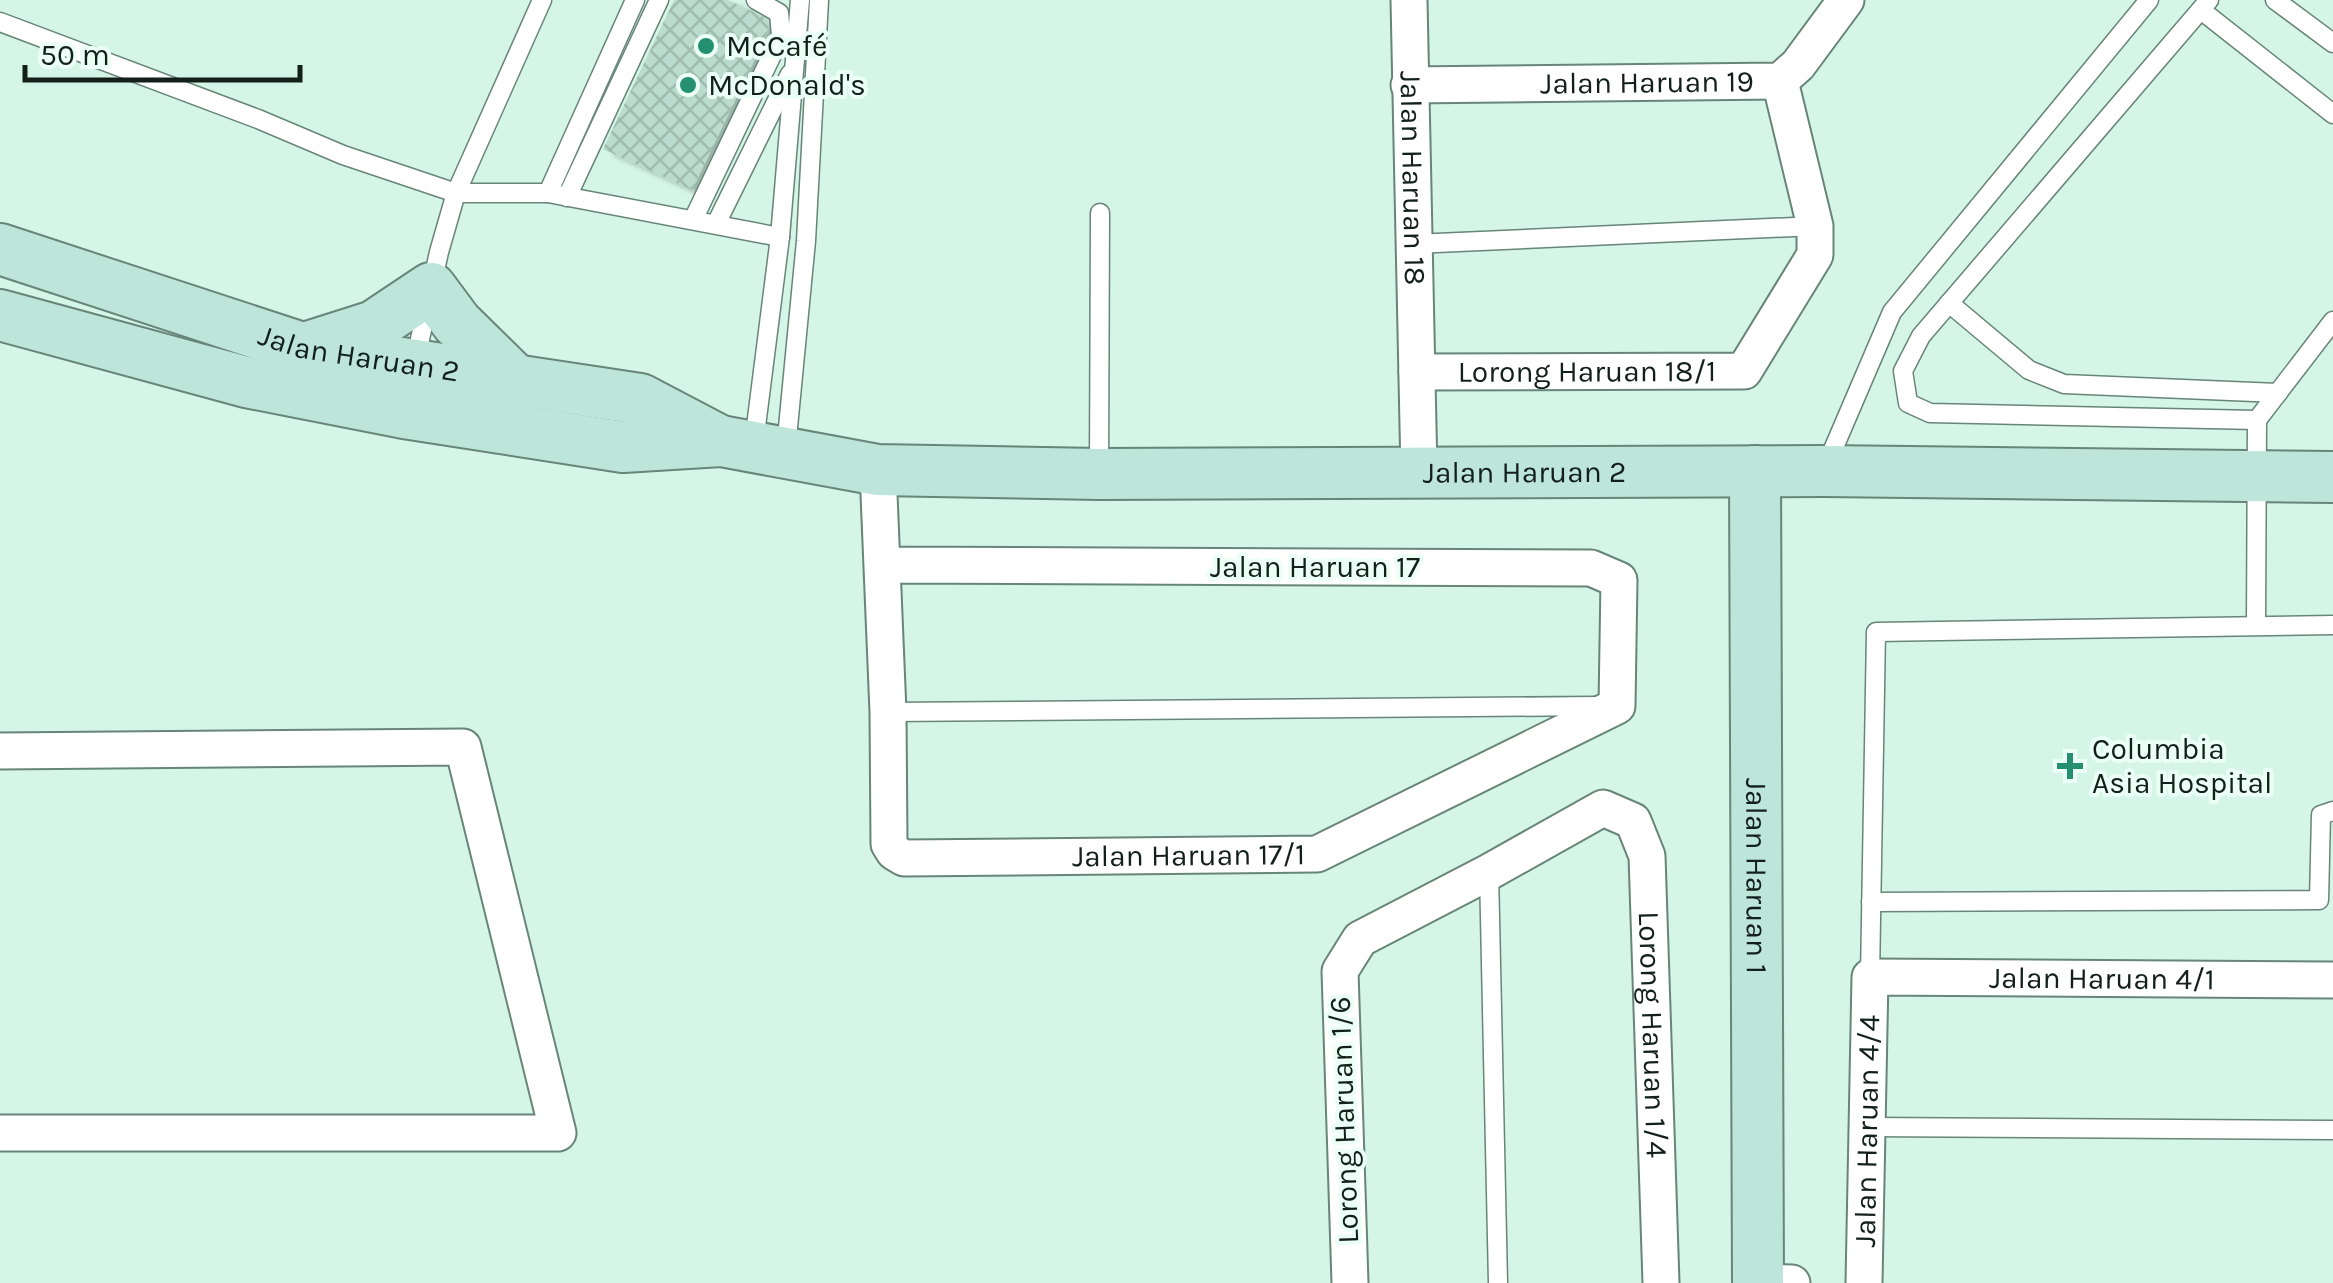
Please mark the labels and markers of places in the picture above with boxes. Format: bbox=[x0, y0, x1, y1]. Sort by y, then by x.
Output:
place label: McCafé bbox=[726, 28, 827, 64]
marker: McCafé bbox=[695, 35, 717, 57]
place label: McDonald's bbox=[708, 67, 866, 103]
marker: McDonald's bbox=[677, 74, 699, 96]
place label: Columbia Asia Hospital bbox=[2092, 731, 2272, 801]
marker: Columbia Asia Hospital bbox=[2057, 753, 2083, 779]

